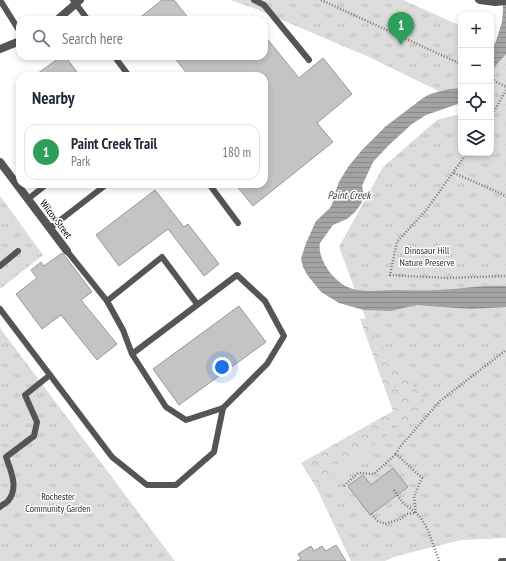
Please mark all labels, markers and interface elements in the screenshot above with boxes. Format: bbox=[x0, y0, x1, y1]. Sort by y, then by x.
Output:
pin: 1 bbox=[388, 12, 414, 45]
map controls bbox=[458, 12, 494, 156]
button: + bbox=[458, 12, 494, 48]
search box bbox=[16, 16, 268, 60]
icon: search bbox=[30, 27, 52, 49]
text: Search here bbox=[62, 29, 123, 48]
button: − bbox=[458, 48, 494, 84]
button: locate bbox=[458, 84, 494, 120]
text: Nearby bbox=[32, 87, 75, 109]
button: layers bbox=[458, 120, 494, 156]
text: Paint Creek Trail bbox=[71, 134, 157, 153]
text: 1 bbox=[43, 144, 49, 161]
text: 180 m bbox=[222, 144, 251, 161]
text: Park bbox=[71, 153, 90, 170]
water label: Paint Creek bbox=[328, 188, 372, 202]
street label: Wilcox Street bbox=[37, 197, 75, 241]
park label: Dinosaur Hill Nature Preserve bbox=[400, 244, 454, 269]
your location bbox=[212, 357, 232, 377]
park label: Rochester Community Garden bbox=[25, 490, 91, 515]

